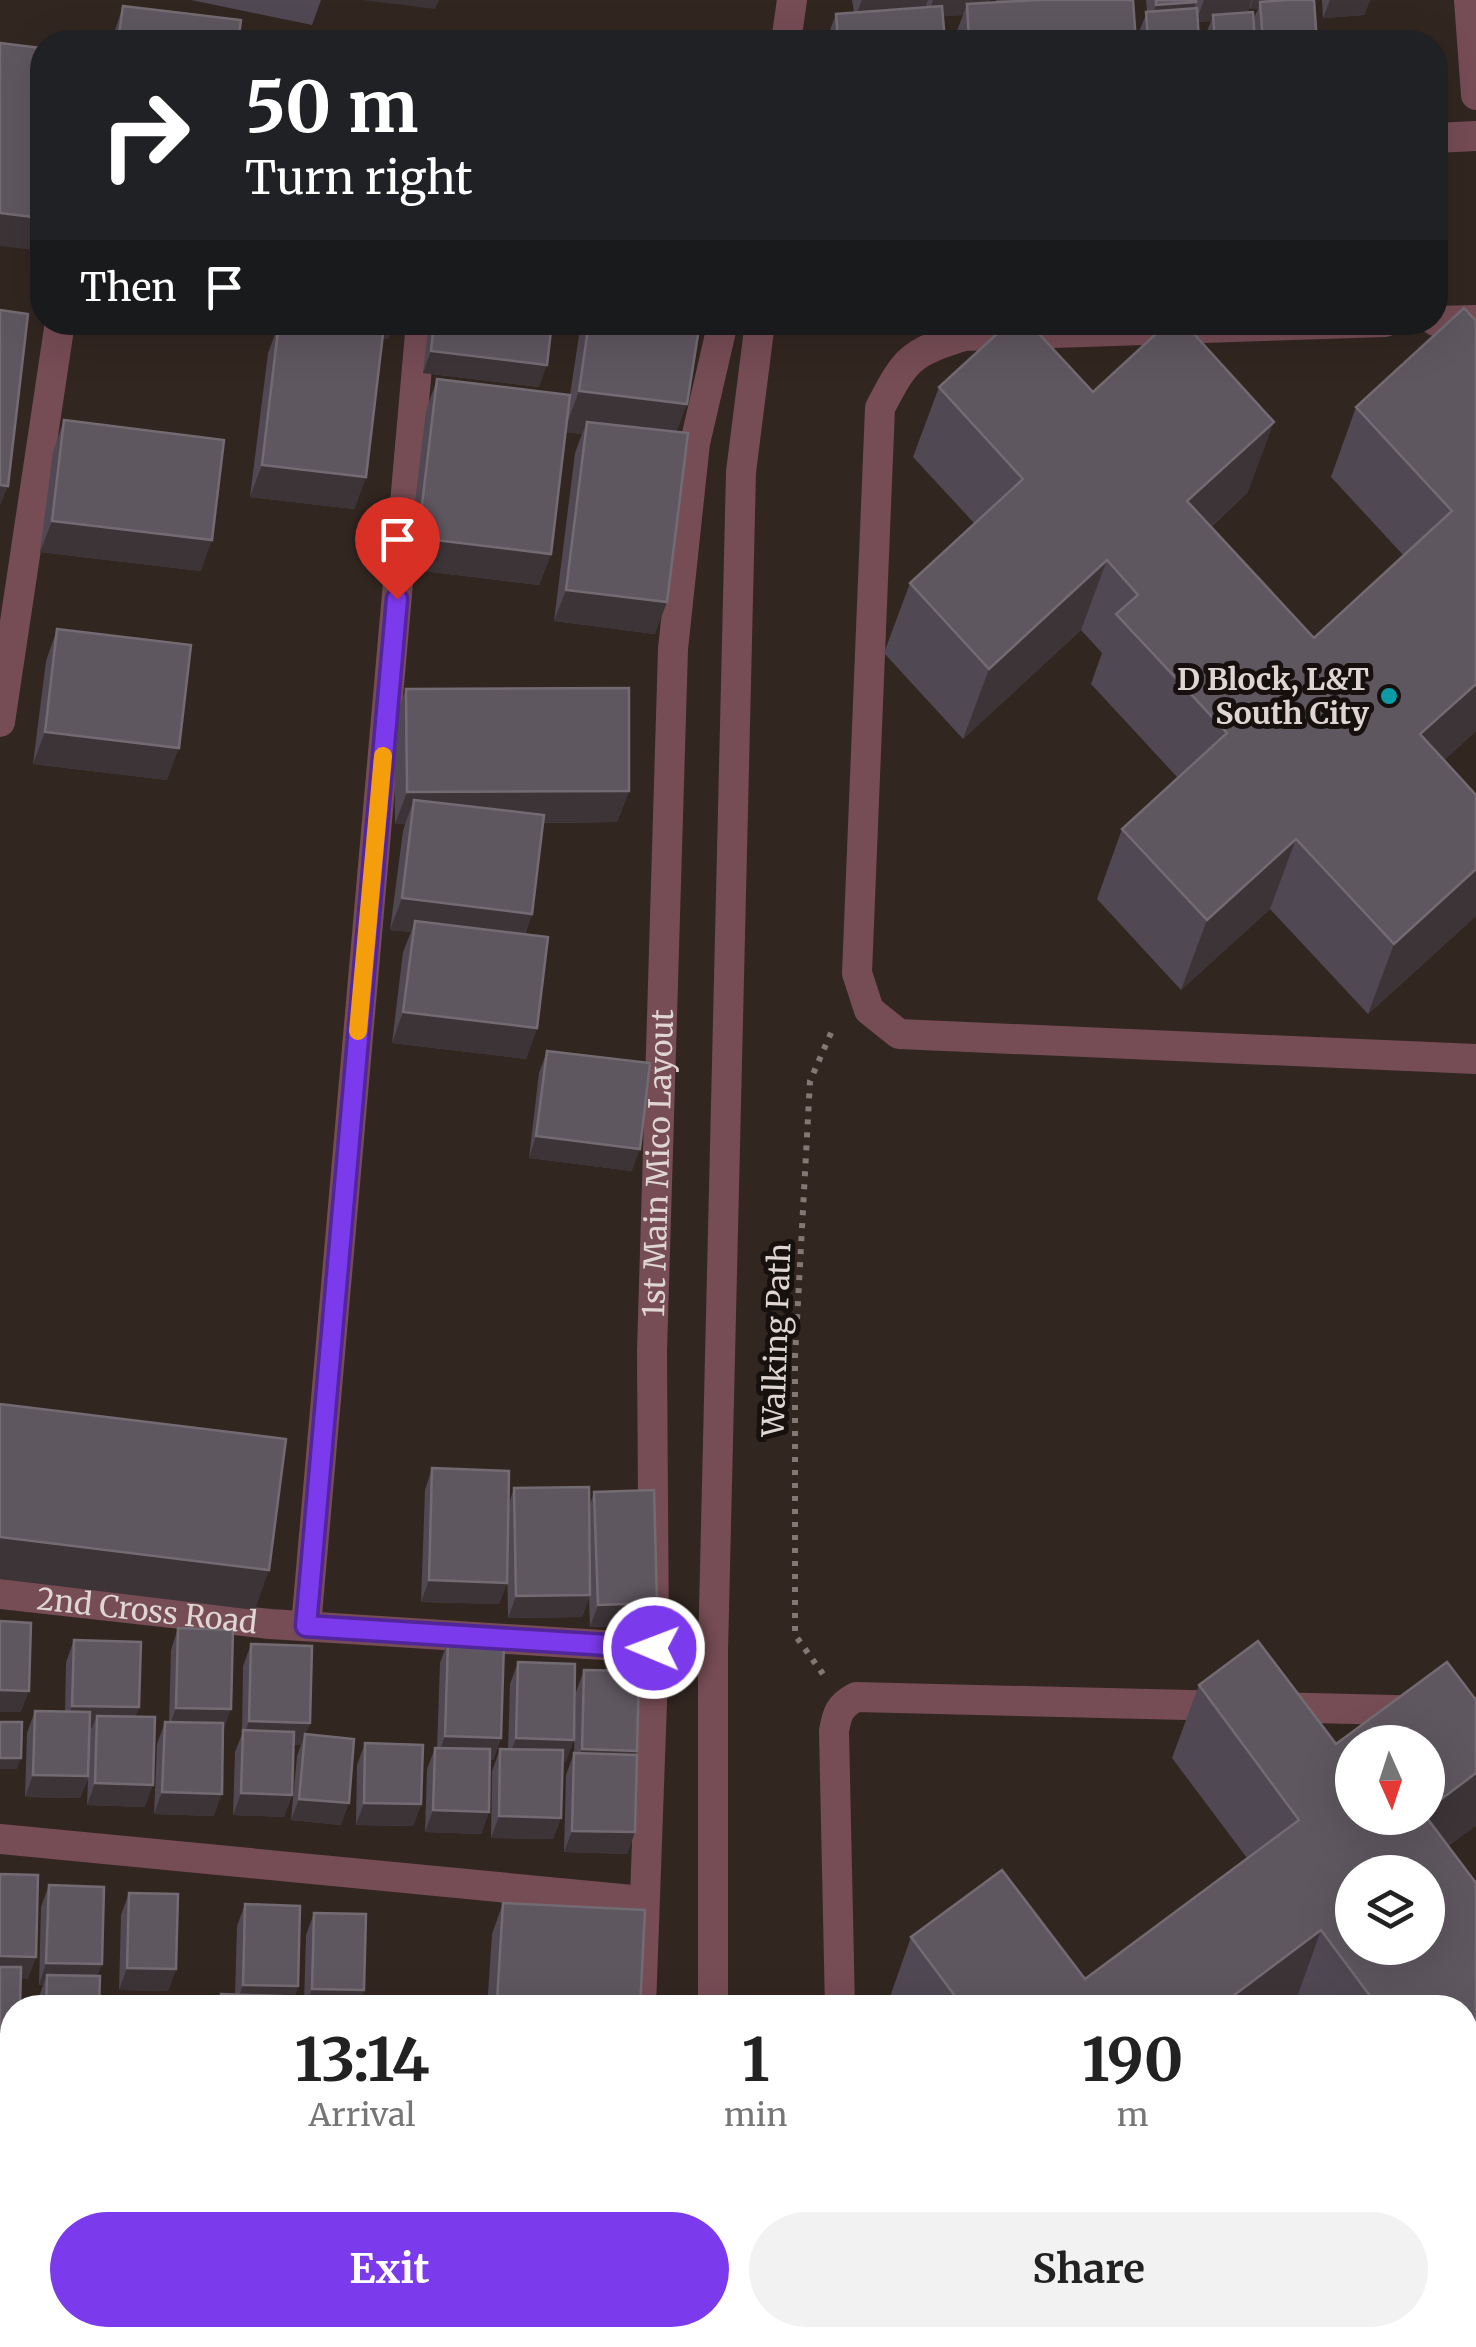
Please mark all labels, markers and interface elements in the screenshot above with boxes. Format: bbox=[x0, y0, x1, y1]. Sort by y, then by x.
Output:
text: 50 m bbox=[245, 63, 418, 151]
icon: right bbox=[80, 70, 210, 200]
text: Turn right bbox=[245, 150, 473, 206]
icon: arrive bbox=[197, 260, 252, 315]
text: Then bbox=[80, 264, 177, 311]
pin bbox=[355, 497, 440, 600]
icon: arrive bbox=[370, 512, 425, 567]
place label: D Block, L&T South City bbox=[1177, 660, 1369, 732]
marker: D Block, L&T South City bbox=[1378, 685, 1400, 707]
street label: 1st Main Mico Layout bbox=[634, 1008, 681, 1318]
street label: Walking Path bbox=[754, 1242, 798, 1439]
street label: 2nd Cross Road bbox=[35, 1579, 259, 1641]
position arrow bbox=[602, 1596, 706, 1700]
north arrow bbox=[1335, 1725, 1445, 1835]
map controls bbox=[1335, 1725, 1445, 1965]
button: layers bbox=[1335, 1855, 1445, 1965]
text: 13:14 bbox=[294, 2022, 430, 2097]
text: 1 bbox=[742, 2022, 770, 2097]
text: 190 bbox=[1082, 2022, 1184, 2097]
text: Arrival bbox=[309, 2095, 415, 2135]
text: min bbox=[724, 2095, 787, 2135]
text: m bbox=[1117, 2095, 1149, 2135]
button: Exit bbox=[50, 2212, 729, 2327]
button: Share bbox=[749, 2212, 1428, 2327]

